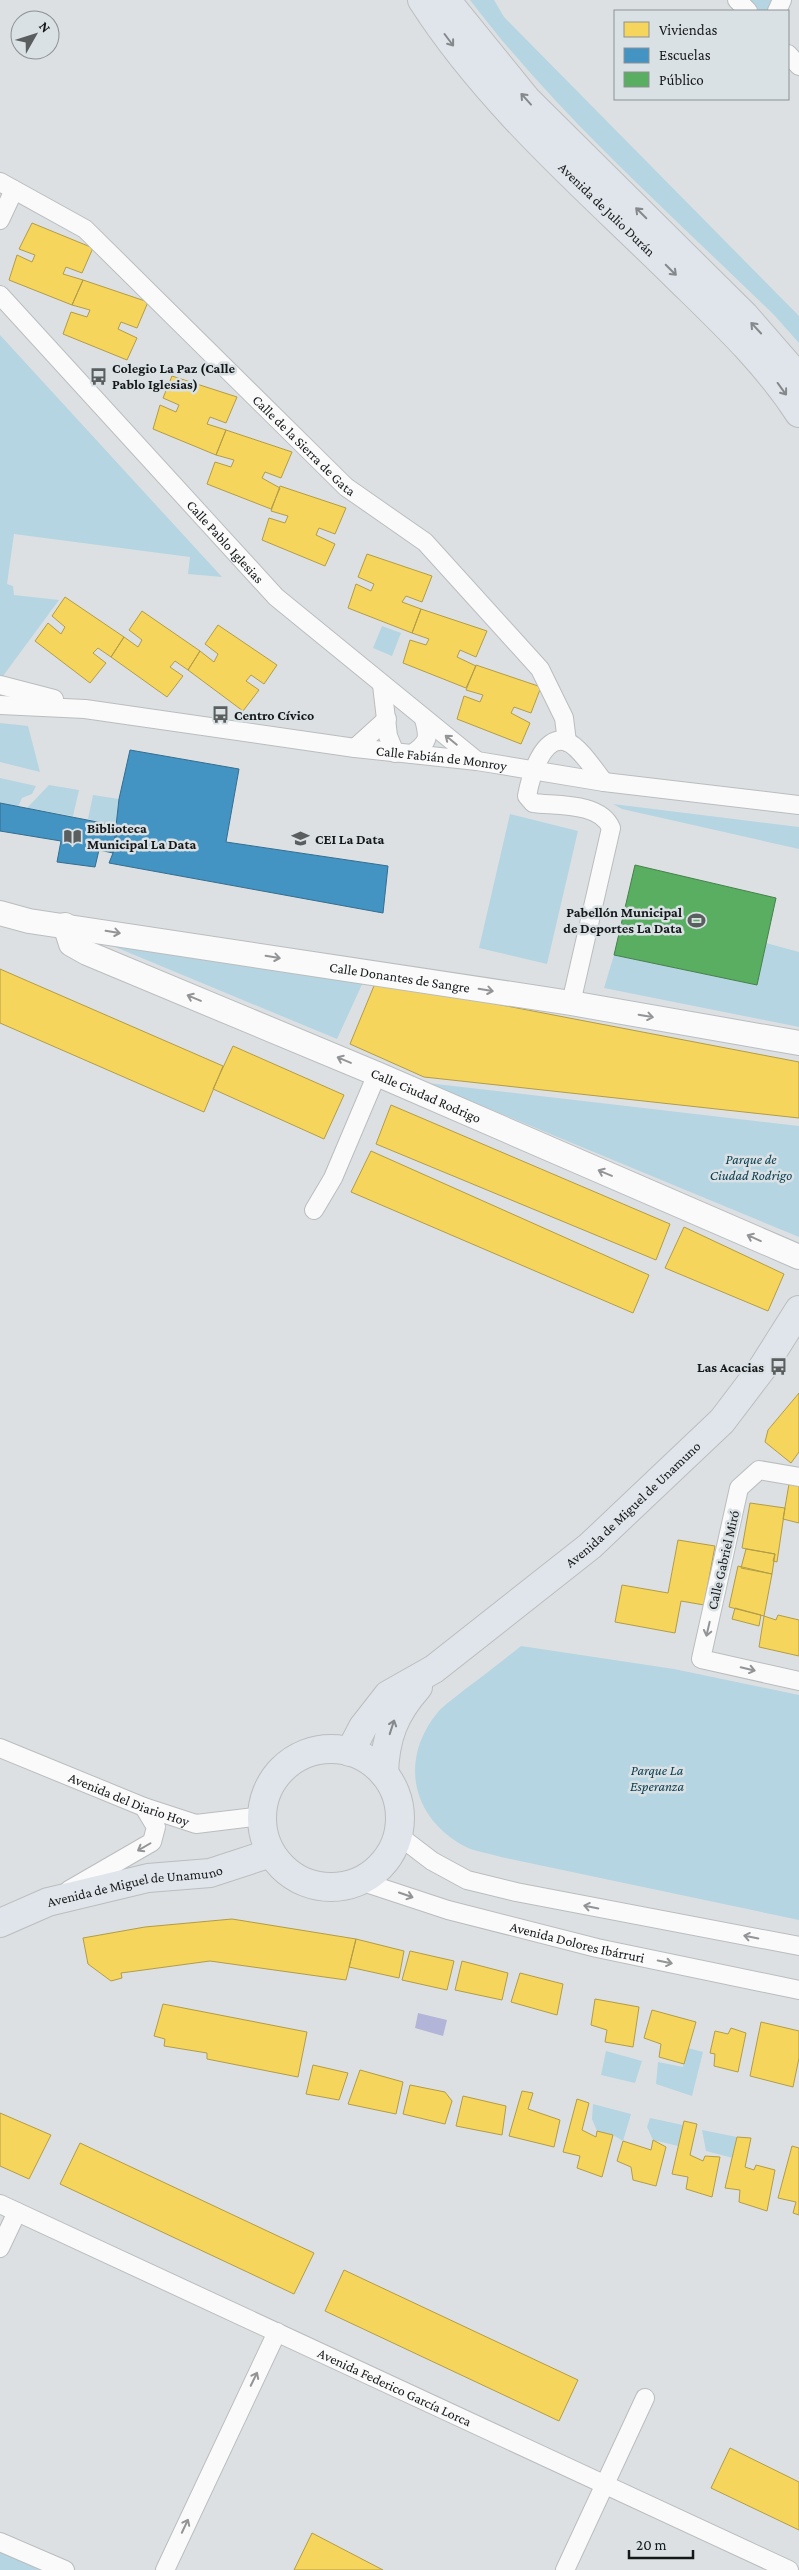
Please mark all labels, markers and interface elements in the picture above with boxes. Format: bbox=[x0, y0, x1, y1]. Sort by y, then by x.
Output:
north arrow bbox=[10, 10, 60, 60]
legend bbox=[614, 10, 789, 100]
text: N bbox=[36, 18, 55, 36]
text: Viviendas bbox=[659, 22, 718, 38]
one-way arrow bbox=[444, 33, 455, 46]
text: Escuelas bbox=[659, 47, 711, 63]
text: Público bbox=[659, 72, 704, 88]
one-way arrow bbox=[520, 92, 532, 105]
street label: Avenida de Julio Durán bbox=[555, 159, 659, 260]
one-way arrow bbox=[635, 208, 647, 220]
one-way arrow bbox=[665, 264, 677, 277]
one-way arrow bbox=[750, 321, 762, 334]
place label: Colegio La Paz (Calle Pablo Iglesias) bbox=[112, 360, 236, 393]
bus stop icon: Colegio La Paz (Calle Pablo Iglesias) bbox=[88, 366, 108, 386]
one-way arrow bbox=[777, 382, 787, 396]
street label: Calle de la Sierra de Gata bbox=[249, 391, 359, 499]
street label: Calle Pablo Iglesias bbox=[183, 497, 267, 586]
bus stop icon: Centro Cívico bbox=[210, 705, 230, 725]
place label: Centro Cívico bbox=[234, 707, 314, 723]
one-way arrow bbox=[444, 734, 457, 745]
street label: Calle Fabián de Monroy bbox=[375, 742, 509, 774]
place label: Biblioteca Municipal La Data bbox=[87, 820, 196, 852]
library icon: Biblioteca Municipal La Data bbox=[63, 826, 83, 846]
school or university icon: CEI La Data bbox=[291, 829, 311, 849]
place label: CEI La Data bbox=[315, 831, 384, 847]
place label: Pabellón Municipal de Deportes La Data bbox=[563, 904, 682, 936]
sports icon: Pabellón Municipal de Deportes La Data bbox=[686, 910, 706, 930]
one-way arrow bbox=[104, 928, 120, 938]
one-way arrow bbox=[265, 952, 281, 962]
street label: Calle Donantes de Sangre bbox=[328, 959, 471, 996]
one-way arrow bbox=[477, 985, 493, 995]
one-way arrow bbox=[187, 992, 202, 1002]
one-way arrow bbox=[638, 1011, 654, 1021]
one-way arrow bbox=[337, 1055, 352, 1064]
street label: Calle Ciudad Rodrigo bbox=[369, 1064, 484, 1126]
park label: Parque de Ciudad Rodrigo bbox=[710, 1151, 792, 1183]
one-way arrow bbox=[598, 1167, 613, 1177]
one-way arrow bbox=[747, 1232, 762, 1242]
bus stop icon: Las Acacias bbox=[768, 1357, 788, 1377]
place label: Las Acacias bbox=[697, 1359, 764, 1375]
street label: Avenida de Miguel de Unamuno bbox=[562, 1438, 704, 1571]
street label: Calle Gabriel Miró bbox=[704, 1509, 742, 1611]
one-way arrow bbox=[702, 1620, 712, 1636]
one-way arrow bbox=[740, 1665, 756, 1674]
one-way arrow bbox=[388, 1719, 397, 1735]
park label: Parque La Esperanza bbox=[630, 1762, 684, 1794]
street label: Avenida del Diario Hoy bbox=[66, 1769, 192, 1829]
one-way arrow bbox=[136, 1842, 151, 1852]
street label: Avenida de Miguel de Unamuno bbox=[46, 1861, 225, 1910]
one-way arrow bbox=[398, 1891, 414, 1900]
one-way arrow bbox=[584, 1901, 600, 1911]
street label: Avenida Dolores Ibárruri bbox=[509, 1918, 646, 1966]
one-way arrow bbox=[744, 1932, 760, 1941]
one-way arrow bbox=[657, 1958, 673, 1967]
street label: Avenida Federico García Lorca bbox=[315, 2345, 474, 2430]
one-way arrow bbox=[249, 2371, 259, 2386]
one-way arrow bbox=[181, 2519, 191, 2534]
scale bar bbox=[629, 2528, 693, 2560]
text: 20 m bbox=[636, 2537, 667, 2553]

